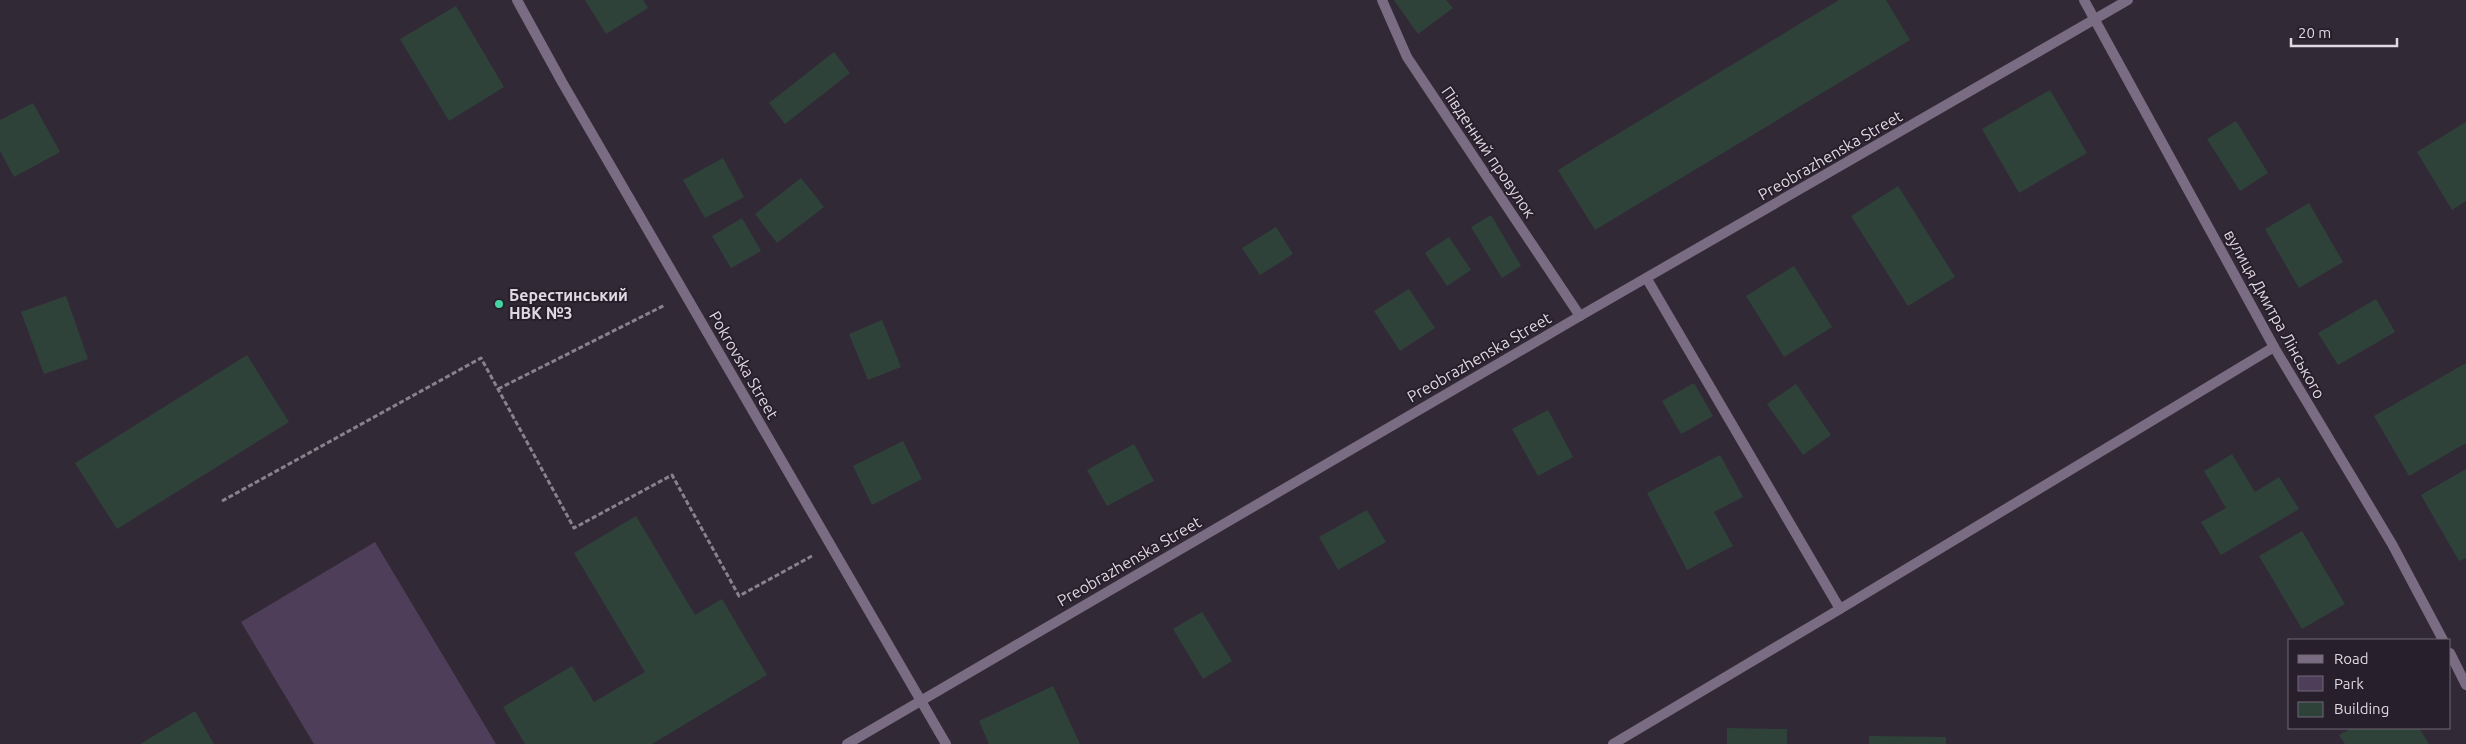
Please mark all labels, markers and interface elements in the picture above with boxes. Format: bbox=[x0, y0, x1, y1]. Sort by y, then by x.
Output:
scale bar bbox=[2291, 15, 2397, 47]
text: 20 m bbox=[2298, 24, 2331, 41]
street label: Південний провулок bbox=[1438, 83, 1540, 221]
street label: Preobrazhenska Street bbox=[1755, 106, 1906, 204]
street label: вулиця Дмитра Лінського bbox=[2221, 226, 2329, 402]
place label: Берестинський НВК №3 bbox=[509, 286, 628, 322]
marker: Берестинський НВК №3 bbox=[493, 298, 505, 310]
street label: Pokrovska Street bbox=[706, 308, 783, 423]
street label: Preobrazhenska Street bbox=[1404, 308, 1555, 406]
street label: Preobrazhenska Street bbox=[1054, 512, 1205, 610]
legend bbox=[2288, 639, 2451, 729]
text: Road bbox=[2334, 650, 2369, 667]
text: Park bbox=[2334, 675, 2364, 692]
text: Building bbox=[2334, 700, 2389, 717]

